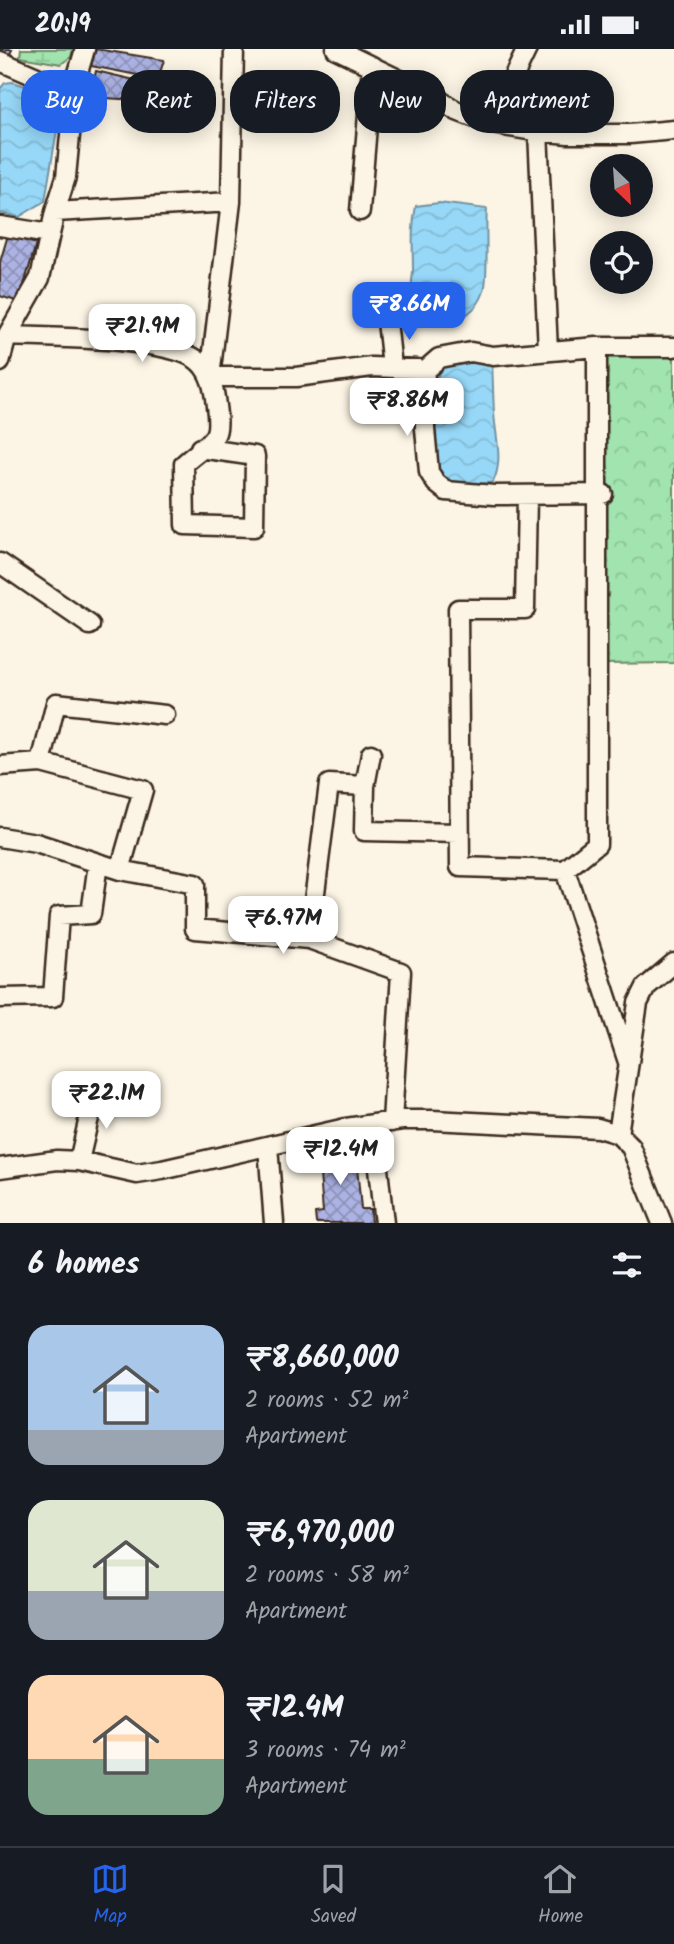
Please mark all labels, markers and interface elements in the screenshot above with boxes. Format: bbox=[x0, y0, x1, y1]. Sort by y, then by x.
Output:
text: 20:19 bbox=[35, 4, 91, 46]
chip: Buy bbox=[21, 70, 107, 133]
chip: Rent bbox=[121, 70, 216, 133]
chip: Filters bbox=[230, 70, 340, 133]
chip: New bbox=[354, 70, 446, 133]
chip: Apartment bbox=[460, 70, 614, 133]
north arrow bbox=[590, 154, 653, 217]
map controls bbox=[590, 154, 653, 294]
button: locate bbox=[590, 231, 653, 294]
pin: ₹8.66M bbox=[352, 282, 466, 342]
text: ₹8.66M bbox=[368, 287, 450, 323]
pin: ₹21.9M bbox=[85, 305, 199, 364]
text: ₹21.9M bbox=[105, 309, 179, 345]
pin: ₹8.86M bbox=[350, 379, 464, 438]
text: ₹8.86M bbox=[366, 383, 448, 419]
pin: ₹6.97M bbox=[226, 897, 340, 956]
text: ₹6.97M bbox=[244, 901, 322, 937]
pin: ₹22.1M bbox=[49, 1072, 163, 1131]
text: ₹22.1M bbox=[68, 1076, 144, 1112]
pin: ₹12.4M bbox=[283, 1127, 397, 1187]
text: ₹12.4M bbox=[302, 1132, 378, 1168]
text: 6 homes bbox=[28, 1241, 140, 1289]
icon: filters bbox=[608, 1246, 646, 1284]
text: ₹8,660,000 bbox=[245, 1335, 399, 1383]
icon: home bbox=[84, 1353, 168, 1437]
text: 2 rooms · 52 m² bbox=[245, 1383, 408, 1419]
text: Apartment bbox=[245, 1419, 347, 1455]
text: ₹6,970,000 bbox=[245, 1510, 394, 1558]
icon: home bbox=[84, 1528, 168, 1612]
text: 2 rooms · 58 m² bbox=[245, 1558, 409, 1594]
text: Apartment bbox=[245, 1594, 347, 1630]
text: ₹12.4M bbox=[245, 1685, 344, 1733]
icon: home bbox=[84, 1703, 168, 1787]
text: 3 rooms · 74 m² bbox=[245, 1733, 406, 1769]
text: Apartment bbox=[245, 1769, 347, 1805]
tab: Map bbox=[91, 1860, 129, 1932]
tab: Saved bbox=[311, 1860, 356, 1932]
tab: Home bbox=[538, 1860, 583, 1932]

